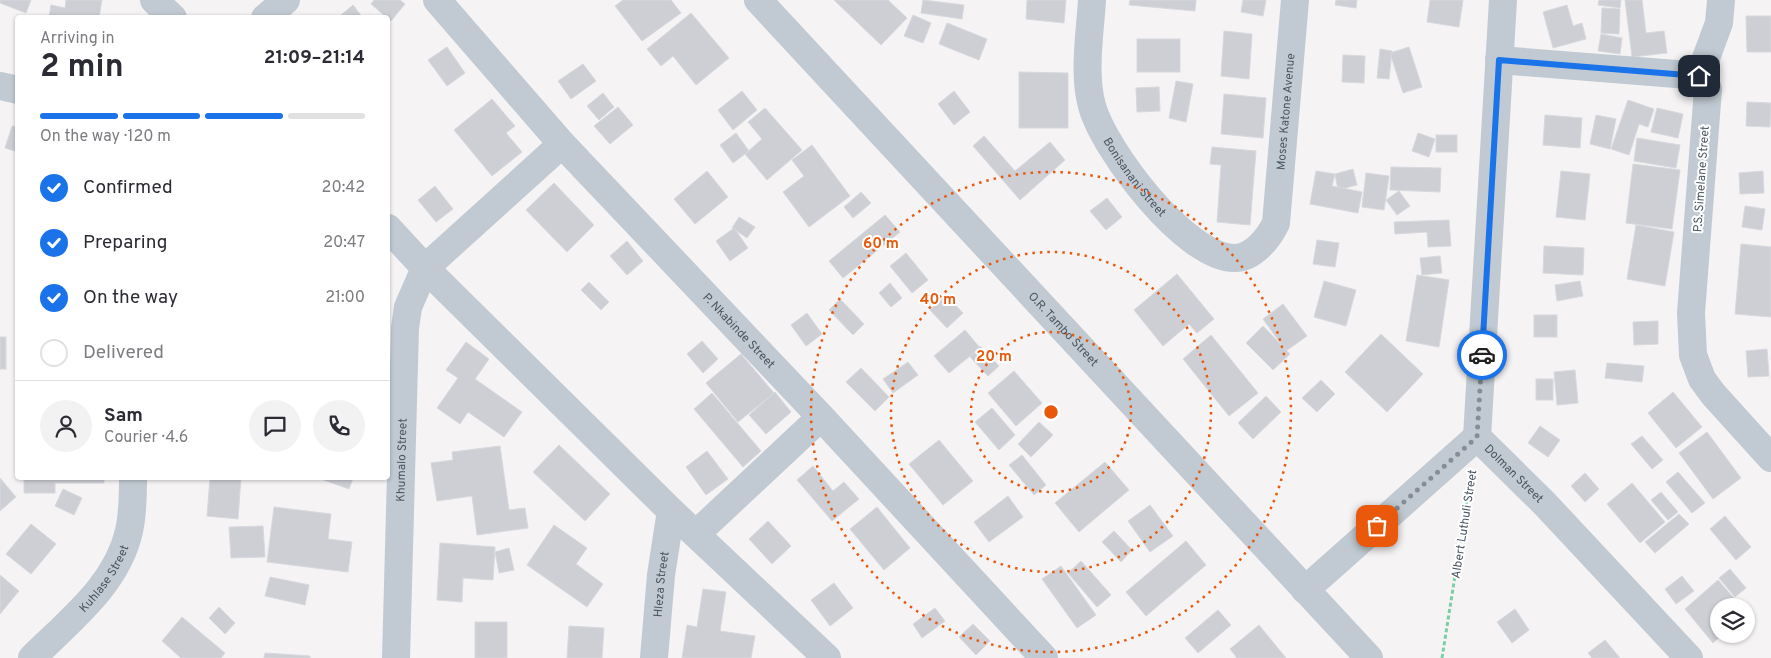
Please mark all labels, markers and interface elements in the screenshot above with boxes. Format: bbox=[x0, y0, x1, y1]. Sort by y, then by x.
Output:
text: Arriving in bbox=[40, 29, 115, 49]
text: 21:09–21:14 bbox=[264, 46, 365, 70]
text: 2 min bbox=[40, 48, 124, 88]
street label: Moses Katone Avenue bbox=[1274, 53, 1299, 171]
pin bbox=[1678, 55, 1720, 97]
icon: home bbox=[1685, 62, 1713, 90]
street label: P.S. Simelane Street bbox=[1690, 125, 1714, 233]
text: On the way · 120 m bbox=[40, 127, 171, 147]
street label: Bonisanani Street bbox=[1099, 135, 1169, 221]
icon: check bbox=[40, 174, 68, 202]
text: Confirmed bbox=[83, 176, 173, 200]
text: 20:42 bbox=[322, 178, 365, 198]
icon: check bbox=[40, 229, 68, 257]
text: Preparing bbox=[83, 231, 167, 255]
text: 20:47 bbox=[323, 233, 365, 253]
text: 60 m bbox=[863, 235, 899, 254]
icon: check bbox=[40, 284, 68, 312]
text: On the way bbox=[83, 286, 178, 310]
text: 21:00 bbox=[325, 288, 365, 308]
street label: O.R. Tambo Street bbox=[1024, 289, 1101, 370]
street label: P. Nkabinde Street bbox=[699, 290, 778, 373]
text: 40 m bbox=[920, 291, 956, 310]
courier bbox=[1457, 330, 1507, 380]
text: Delivered bbox=[83, 341, 164, 365]
icon: car bbox=[1468, 341, 1496, 369]
text: 20 m bbox=[976, 348, 1012, 367]
button: person bbox=[40, 400, 92, 452]
button: chat bbox=[249, 400, 301, 452]
button: phone bbox=[313, 400, 365, 452]
centre of rings bbox=[1042, 403, 1060, 421]
text: Sam bbox=[104, 404, 143, 428]
street label: Khumalo Street bbox=[393, 418, 412, 502]
text: Courier · 4.6 bbox=[104, 428, 188, 448]
street label: Dolman Street bbox=[1480, 441, 1547, 507]
street label: Albert Luthuli Street bbox=[1448, 468, 1482, 580]
pin bbox=[1356, 505, 1398, 547]
icon: bag bbox=[1363, 512, 1391, 540]
street label: Kuhlase Street bbox=[76, 543, 133, 616]
street label: Hleza Street bbox=[650, 550, 674, 618]
map controls bbox=[1710, 598, 1755, 643]
button: layers bbox=[1710, 598, 1755, 643]

